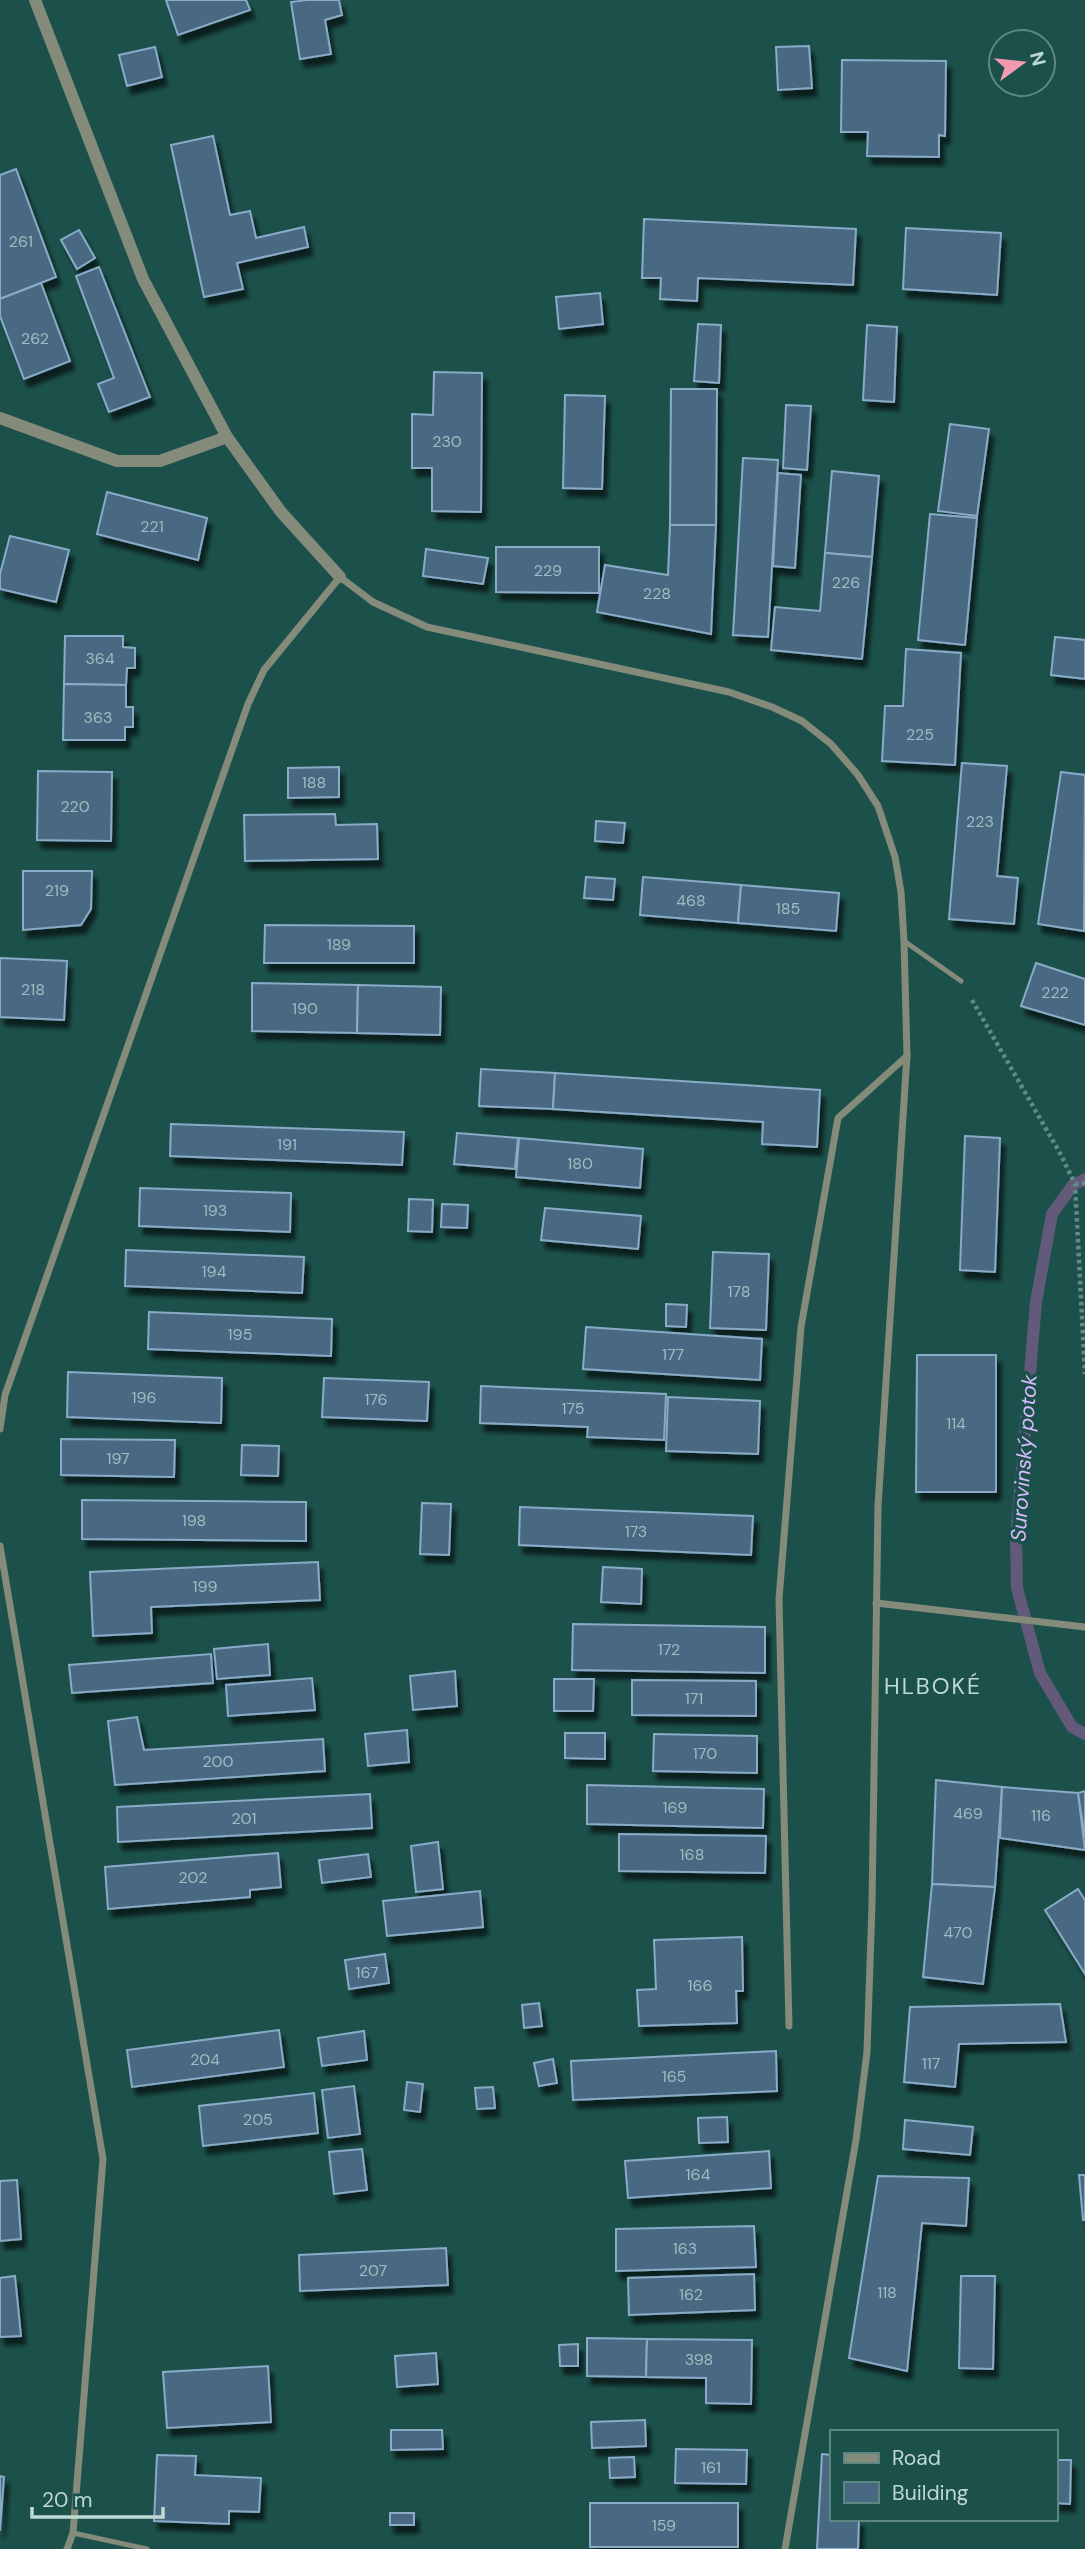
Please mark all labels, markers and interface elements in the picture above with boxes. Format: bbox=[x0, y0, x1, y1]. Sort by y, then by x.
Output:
north arrow bbox=[987, 28, 1057, 98]
text: N bbox=[1024, 49, 1052, 69]
house number: 261 bbox=[9, 231, 33, 252]
house number: 262 bbox=[21, 328, 49, 349]
house number: 230 bbox=[432, 431, 462, 452]
house number: 221 bbox=[140, 516, 164, 537]
house number: 229 bbox=[534, 560, 562, 581]
house number: 226 bbox=[832, 572, 860, 593]
house number: 228 bbox=[643, 583, 671, 604]
house number: 364 bbox=[85, 648, 115, 669]
house number: 363 bbox=[84, 707, 112, 728]
house number: 225 bbox=[906, 724, 934, 745]
house number: 188 bbox=[302, 772, 326, 793]
house number: 220 bbox=[60, 796, 90, 817]
house number: 223 bbox=[966, 811, 994, 832]
house number: 219 bbox=[45, 880, 69, 901]
house number: 468 bbox=[676, 890, 706, 911]
house number: 185 bbox=[776, 898, 800, 919]
house number: 189 bbox=[327, 934, 351, 955]
house number: 218 bbox=[21, 979, 45, 1000]
house number: 222 bbox=[1041, 982, 1069, 1003]
house number: 190 bbox=[292, 998, 318, 1019]
house number: 191 bbox=[277, 1134, 297, 1155]
house number: 180 bbox=[567, 1153, 593, 1174]
house number: 193 bbox=[203, 1200, 227, 1221]
house number: 194 bbox=[202, 1261, 227, 1282]
house number: 178 bbox=[728, 1281, 751, 1302]
house number: 195 bbox=[228, 1324, 252, 1345]
house number: 177 bbox=[662, 1344, 684, 1365]
water label: Surovinský potok bbox=[1004, 1373, 1044, 1542]
house number: 196 bbox=[131, 1387, 157, 1408]
house number: 176 bbox=[364, 1389, 388, 1410]
house number: 175 bbox=[562, 1398, 584, 1419]
house number: 114 bbox=[946, 1413, 966, 1434]
house number: 197 bbox=[106, 1448, 130, 1469]
house number: 198 bbox=[182, 1510, 206, 1531]
house number: 173 bbox=[625, 1521, 647, 1542]
house number: 199 bbox=[192, 1576, 218, 1597]
house number: 172 bbox=[658, 1639, 680, 1660]
district label: HLBOKÉ bbox=[884, 1671, 982, 1701]
house number: 171 bbox=[685, 1688, 703, 1709]
house number: 170 bbox=[693, 1743, 717, 1764]
house number: 200 bbox=[203, 1751, 234, 1772]
house number: 169 bbox=[663, 1797, 687, 1818]
house number: 469 bbox=[953, 1803, 983, 1824]
house number: 116 bbox=[1031, 1805, 1051, 1826]
house number: 201 bbox=[232, 1808, 257, 1829]
house number: 168 bbox=[680, 1844, 704, 1865]
house number: 202 bbox=[178, 1867, 208, 1888]
house number: 470 bbox=[944, 1922, 973, 1943]
house number: 167 bbox=[355, 1962, 379, 1983]
house number: 166 bbox=[687, 1975, 713, 1996]
house number: 204 bbox=[190, 2049, 220, 2070]
house number: 117 bbox=[922, 2053, 940, 2074]
house number: 165 bbox=[662, 2066, 686, 2087]
house number: 205 bbox=[243, 2109, 273, 2130]
house number: 164 bbox=[686, 2164, 711, 2185]
house number: 163 bbox=[673, 2238, 697, 2259]
house number: 207 bbox=[359, 2260, 387, 2281]
house number: 118 bbox=[877, 2282, 897, 2303]
house number: 162 bbox=[679, 2284, 703, 2305]
house number: 398 bbox=[685, 2349, 713, 2370]
legend bbox=[830, 2430, 1057, 2521]
text: Road bbox=[892, 2444, 941, 2472]
house number: 161 bbox=[701, 2457, 721, 2478]
scale bar bbox=[32, 2476, 163, 2520]
text: Building bbox=[892, 2479, 969, 2507]
text: 20 m bbox=[42, 2486, 93, 2514]
house number: 159 bbox=[652, 2515, 676, 2536]

